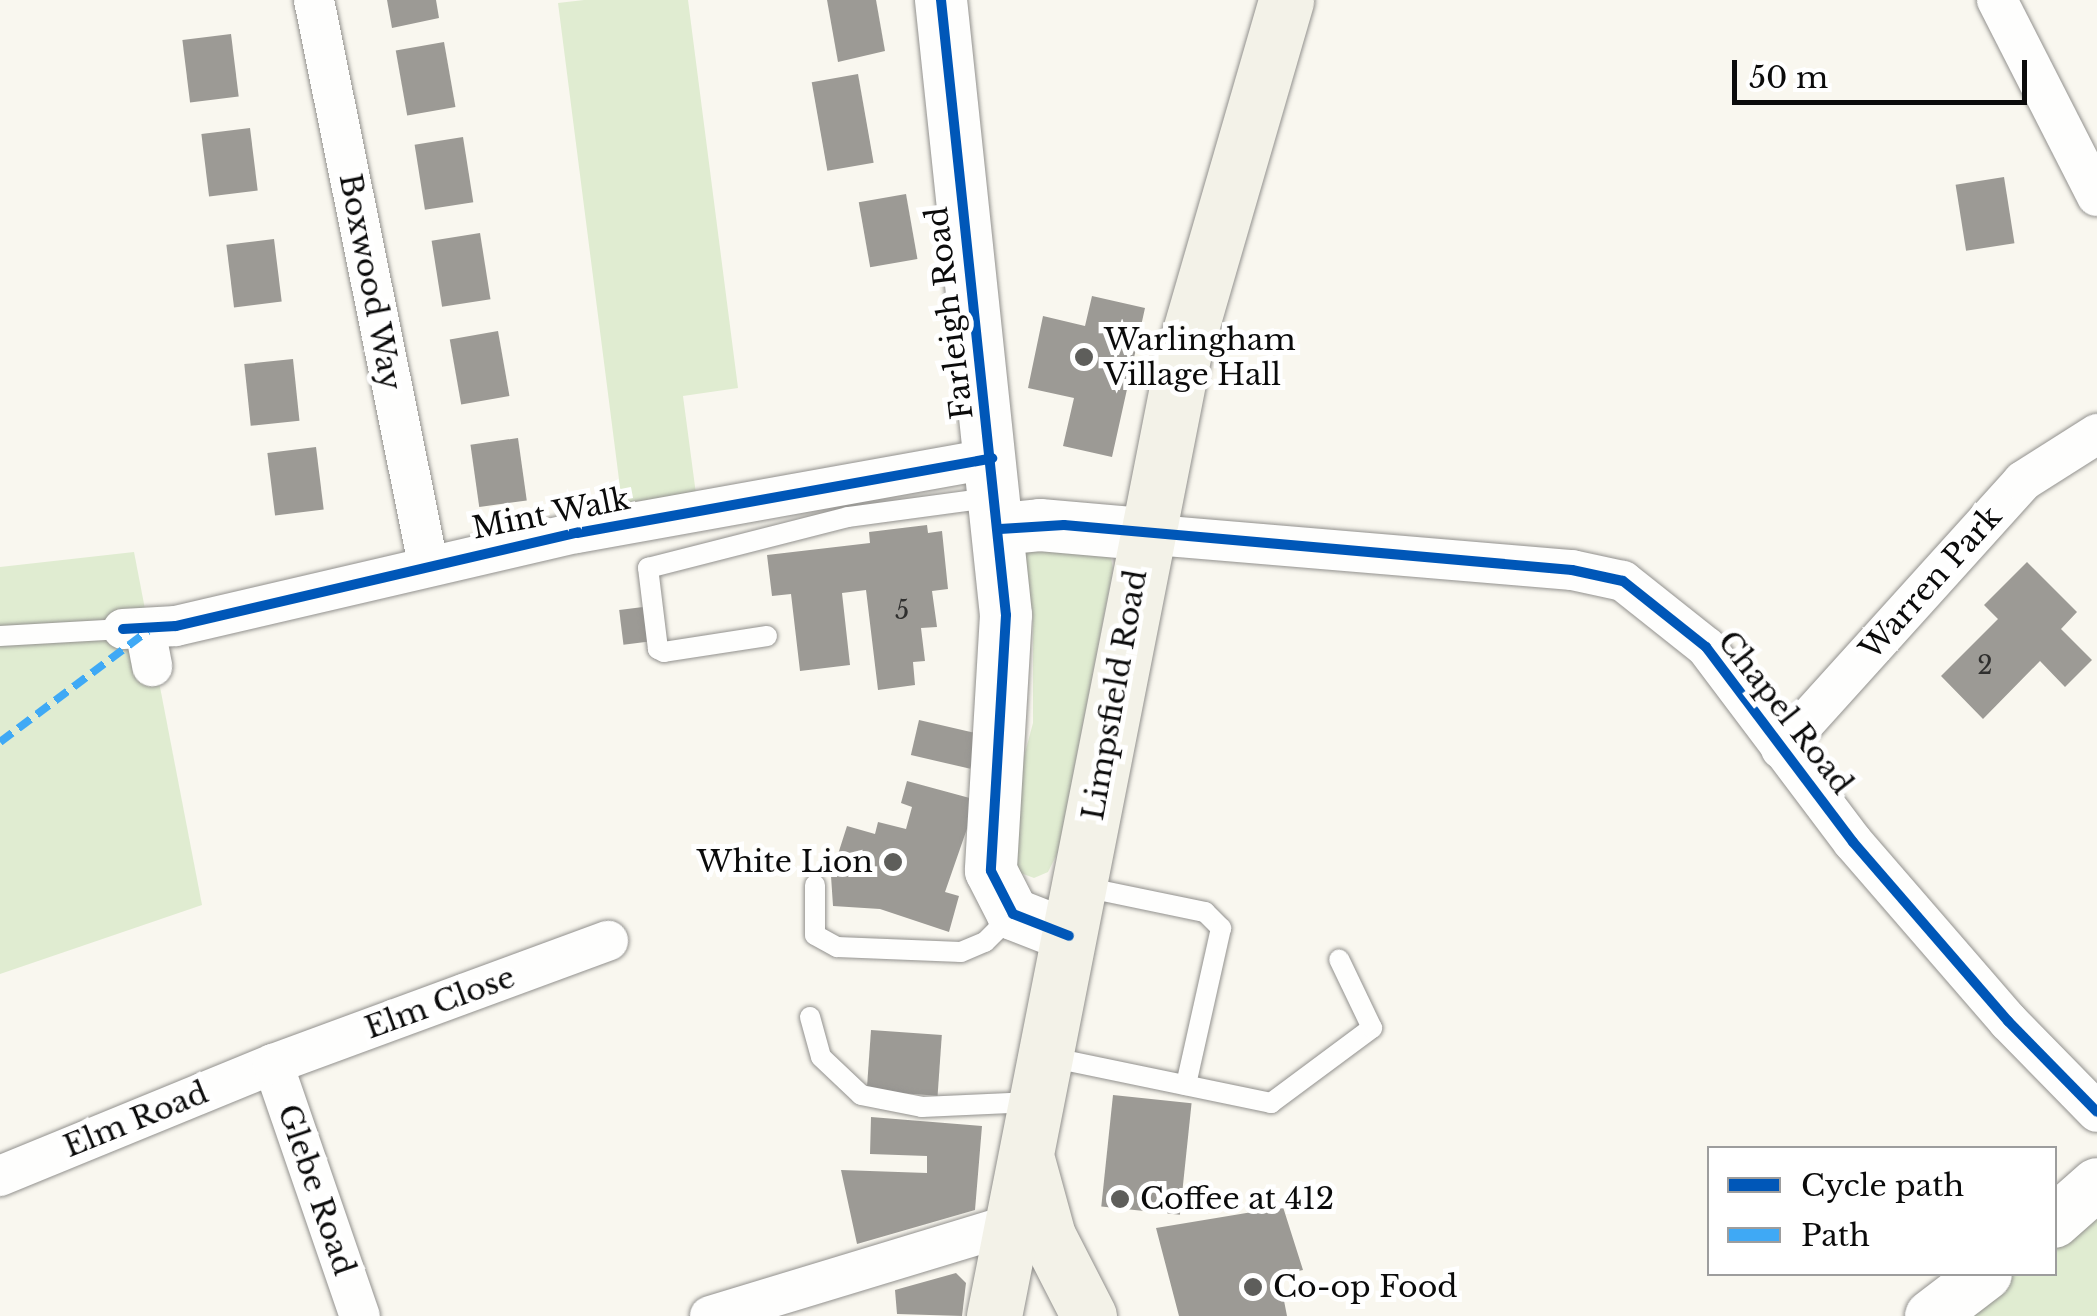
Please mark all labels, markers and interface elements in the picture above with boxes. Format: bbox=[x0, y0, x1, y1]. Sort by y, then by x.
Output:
scale bar bbox=[1737, 40, 2032, 102]
text: 50 m bbox=[1749, 59, 1828, 96]
street label: Boxwood Way bbox=[331, 170, 409, 394]
street label: Farleigh Road bbox=[919, 205, 981, 421]
place label: Warlingham Village Hall bbox=[1104, 322, 1296, 392]
marker: Warlingham Village Hall bbox=[1073, 346, 1095, 368]
street label: Mint Walk bbox=[469, 481, 633, 547]
street label: Warren Park bbox=[1853, 499, 2009, 667]
street label: Limpsfield Road bbox=[1075, 567, 1155, 823]
house number: 5 bbox=[895, 596, 909, 626]
street label: Chapel Road bbox=[1710, 624, 1860, 802]
house number: 2 bbox=[1977, 651, 1993, 681]
place label: White Lion bbox=[697, 844, 873, 880]
marker: White Lion bbox=[882, 851, 904, 873]
street label: Elm Close bbox=[360, 959, 520, 1047]
street label: Elm Road bbox=[59, 1075, 213, 1165]
street label: Glebe Road bbox=[270, 1100, 362, 1280]
legend bbox=[1707, 1146, 2057, 1276]
text: Cycle path bbox=[1801, 1167, 1964, 1204]
place label: Coffee at 412 bbox=[1140, 1181, 1334, 1217]
marker: Coffee at 412 bbox=[1109, 1188, 1131, 1210]
text: Path bbox=[1801, 1217, 1870, 1254]
place label: Co-op Food bbox=[1273, 1269, 1458, 1305]
marker: Co-op Food bbox=[1242, 1276, 1264, 1298]

